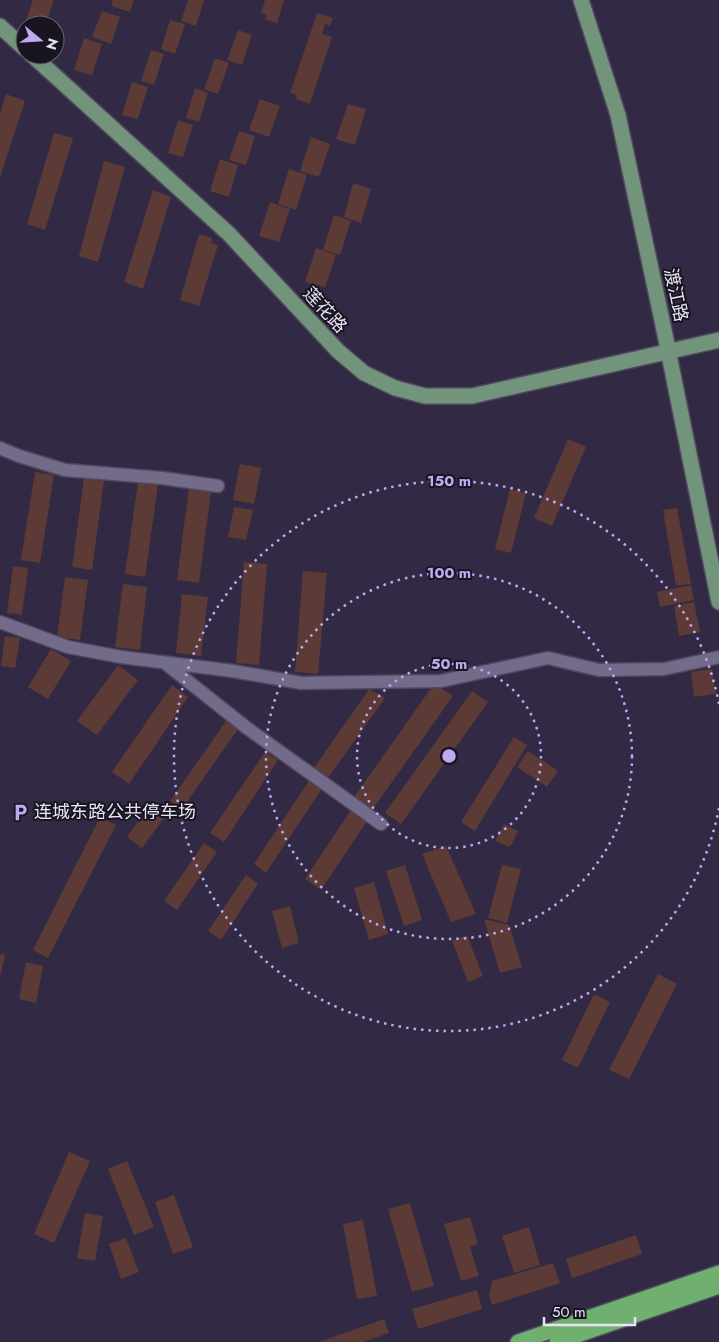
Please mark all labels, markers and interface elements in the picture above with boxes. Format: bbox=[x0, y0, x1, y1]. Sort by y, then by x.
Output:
north arrow bbox=[15, 15, 65, 65]
text: N bbox=[41, 36, 64, 52]
street label: 渡江路 bbox=[658, 266, 694, 324]
street label: 莲花路 bbox=[297, 281, 353, 339]
text: 150 m bbox=[427, 470, 471, 492]
text: 100 m bbox=[427, 562, 471, 584]
text: 50 m bbox=[431, 653, 467, 675]
centre of rings bbox=[440, 747, 458, 765]
place label: 连城东路公共停车场 bbox=[34, 799, 196, 825]
parking icon: 连城东路公共停车场 bbox=[10, 802, 30, 822]
scale bar bbox=[544, 1294, 635, 1326]
text: 50 m bbox=[552, 1301, 586, 1323]

